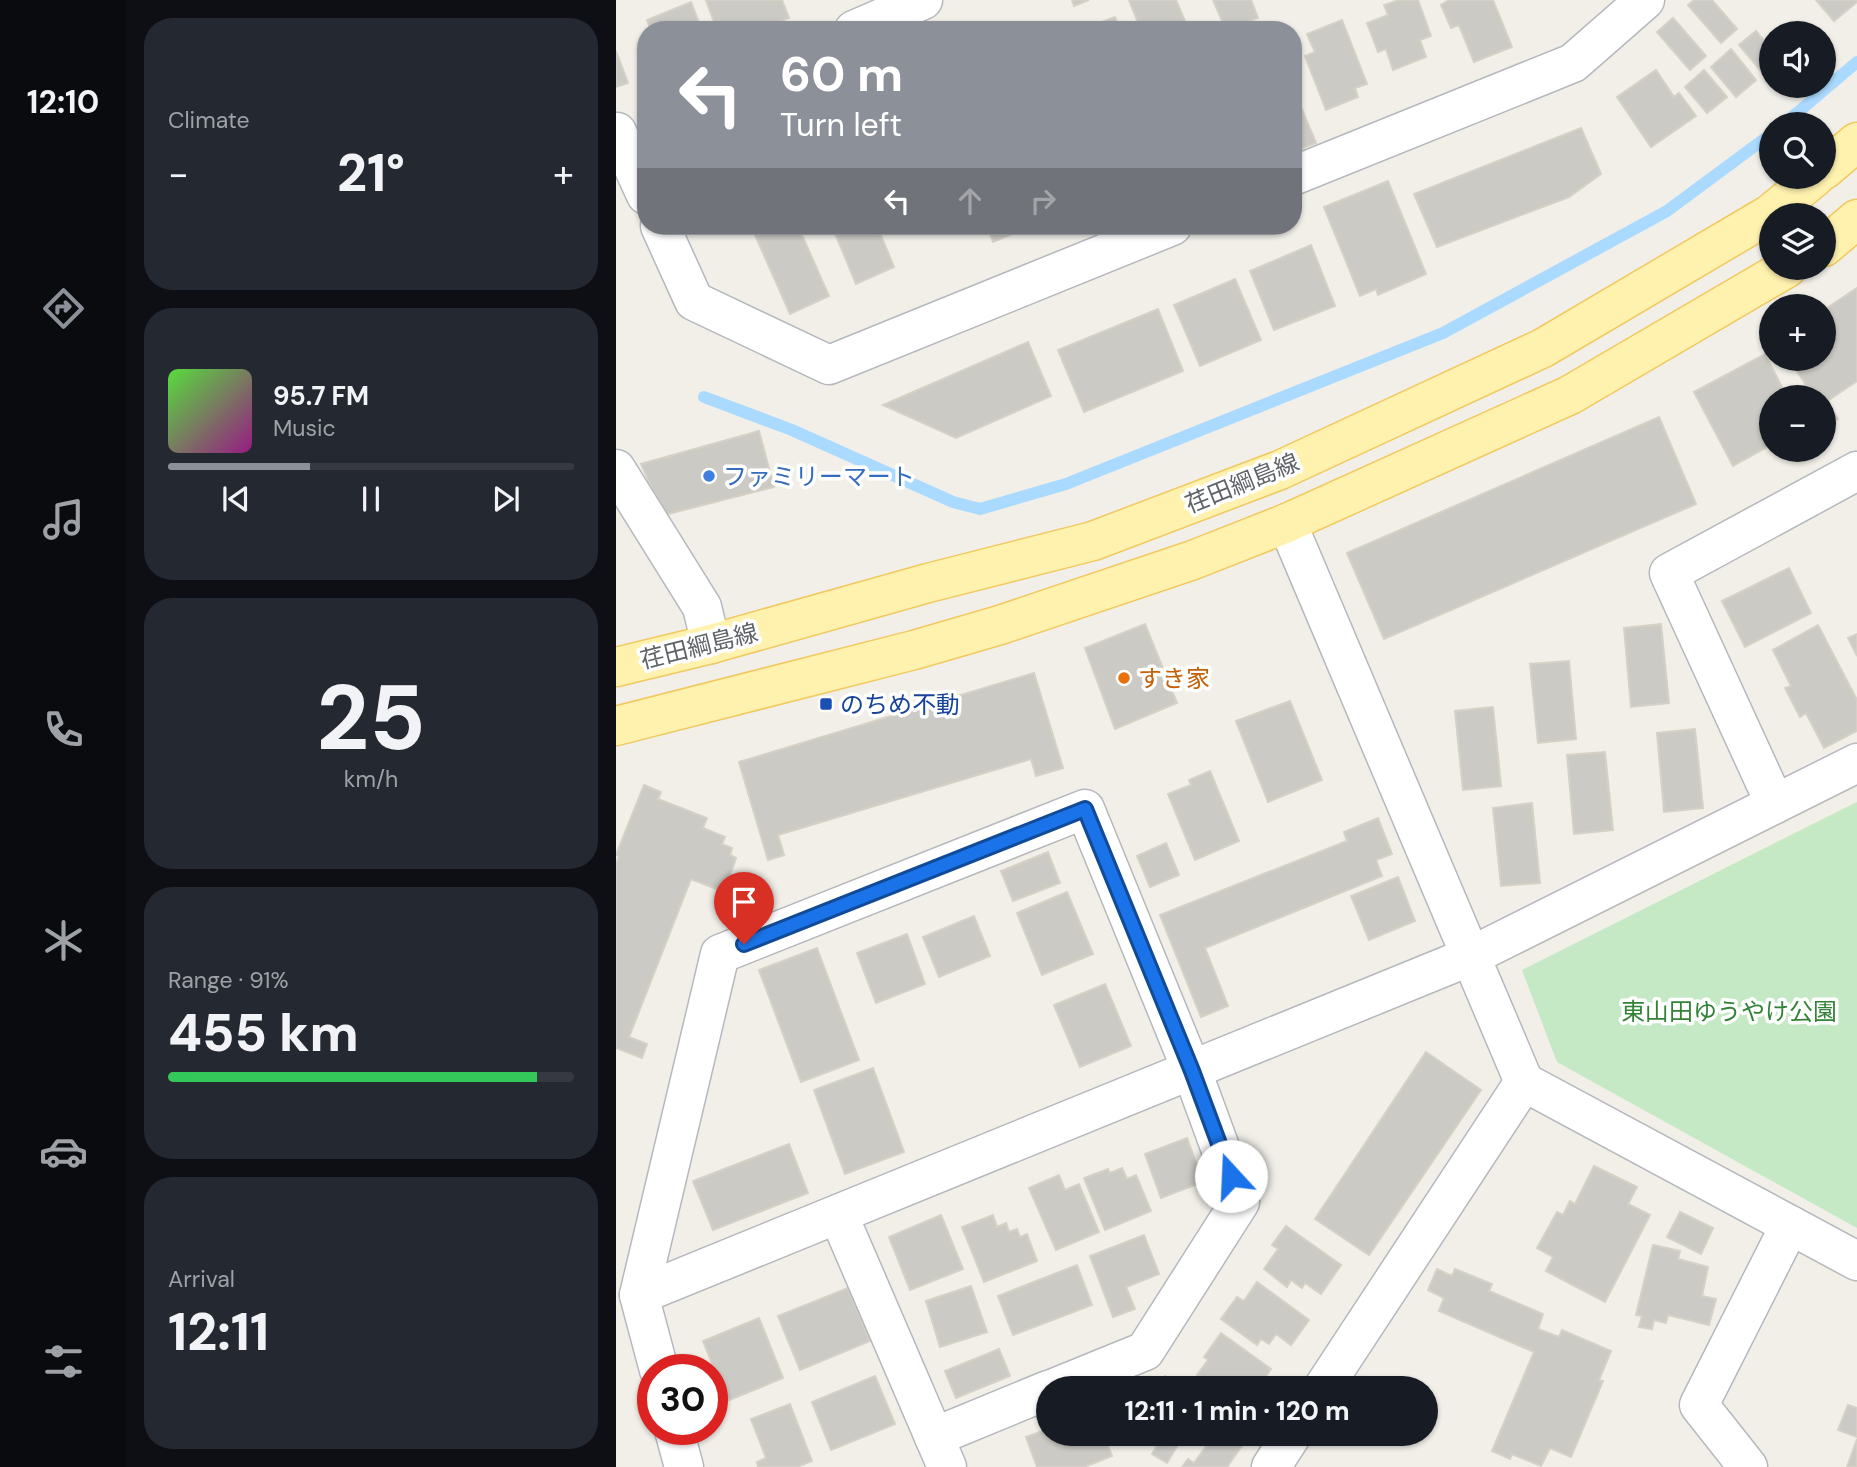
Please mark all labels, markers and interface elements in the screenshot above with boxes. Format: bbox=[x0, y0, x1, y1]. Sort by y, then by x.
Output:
map controls bbox=[1759, 21, 1836, 462]
button: sound bbox=[1759, 21, 1836, 98]
text: 60 m bbox=[780, 42, 903, 106]
icon: left bbox=[665, 49, 756, 140]
text: 12:10 bbox=[27, 81, 99, 123]
text: Turn left bbox=[780, 104, 902, 146]
text: Climate bbox=[168, 105, 250, 135]
button: search bbox=[1759, 112, 1836, 189]
text: 21° bbox=[337, 139, 405, 207]
text: − bbox=[168, 149, 189, 199]
text: + bbox=[553, 149, 574, 199]
icon: left bbox=[878, 182, 916, 220]
icon: ahead bbox=[951, 182, 989, 220]
icon: right bbox=[1024, 182, 1062, 220]
button: layers bbox=[1759, 203, 1836, 280]
icon: directions bbox=[39, 284, 88, 333]
button: + bbox=[1759, 294, 1836, 371]
text: 95.7 FM bbox=[273, 379, 369, 413]
button: − bbox=[1759, 385, 1836, 462]
text: Music bbox=[273, 413, 336, 443]
street label: 荏田綱島線 bbox=[1181, 446, 1303, 520]
place label: ファミリーマート bbox=[723, 461, 915, 492]
marker: ファミリーマート bbox=[701, 468, 717, 484]
icon: previous bbox=[217, 480, 255, 518]
icon: pause bbox=[352, 480, 390, 518]
icon: next bbox=[487, 480, 525, 518]
icon: music bbox=[39, 495, 88, 544]
street label: 荏田綱島線 bbox=[637, 616, 761, 676]
text: 25 bbox=[316, 659, 426, 777]
place label: すき家 bbox=[1138, 663, 1210, 694]
marker: すき家 bbox=[1116, 670, 1132, 686]
place label: のちめ不動 bbox=[840, 689, 960, 720]
marker: のちめ不動 bbox=[818, 696, 834, 712]
icon: phone bbox=[39, 705, 88, 754]
text: km/h bbox=[344, 764, 398, 794]
pin bbox=[714, 872, 774, 944]
icon: arrive bbox=[725, 883, 763, 921]
icon: climate bbox=[39, 916, 88, 965]
text: Range · 91% bbox=[168, 965, 289, 995]
park label: 東山田ゆうやけ公園 bbox=[1621, 996, 1837, 1027]
text: 455 km bbox=[168, 999, 359, 1067]
icon: car bbox=[39, 1127, 88, 1176]
position arrow bbox=[1194, 1139, 1268, 1213]
text: Arrival bbox=[168, 1264, 235, 1294]
text: 12:11 bbox=[168, 1298, 269, 1366]
icon: filters bbox=[39, 1337, 88, 1386]
speed limit sign: 30 bbox=[637, 1354, 728, 1445]
text: 12:11 · 1 min · 120 m bbox=[1124, 1394, 1350, 1428]

